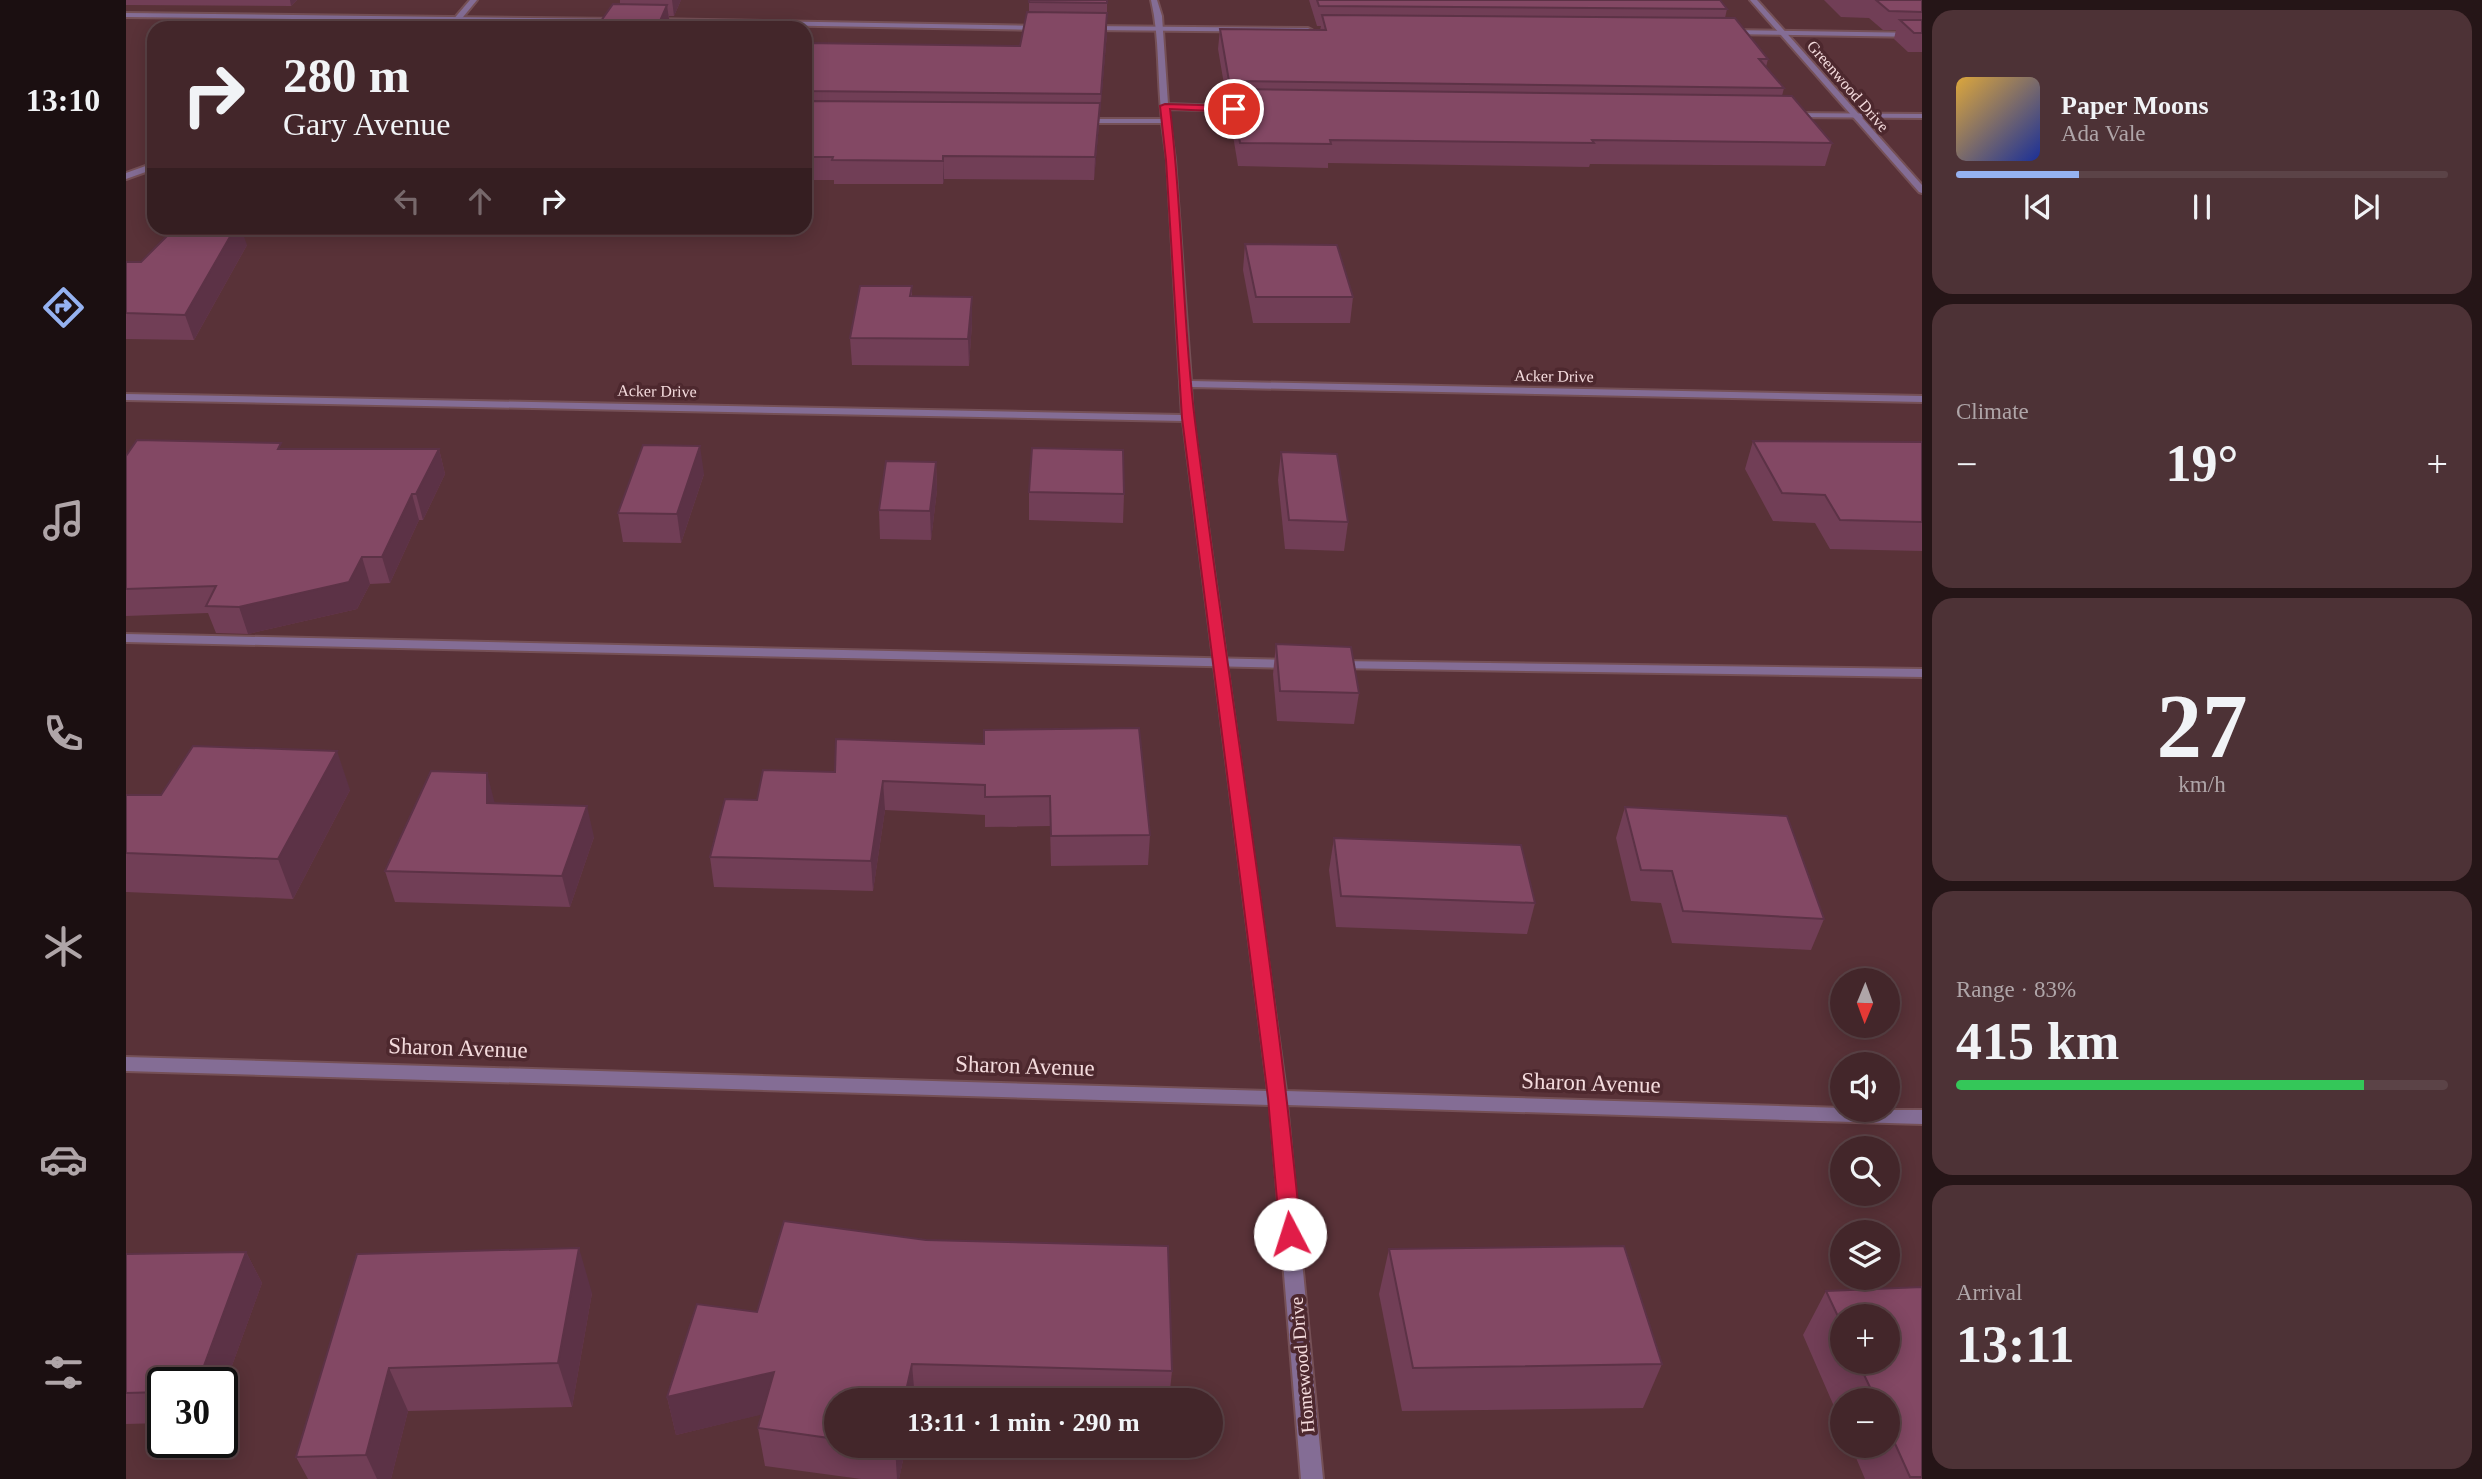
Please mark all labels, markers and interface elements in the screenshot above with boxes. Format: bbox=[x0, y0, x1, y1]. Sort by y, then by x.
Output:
street label: Greenwood Drive bbox=[1804, 37, 1892, 135]
text: 280 m bbox=[283, 48, 410, 103]
icon: right bbox=[168, 49, 259, 140]
pin bbox=[1204, 79, 1264, 139]
text: 13:10 bbox=[26, 82, 100, 118]
icon: arrive bbox=[1215, 90, 1253, 128]
text: Paper Moons bbox=[2061, 91, 2209, 120]
text: Gary Avenue bbox=[283, 106, 450, 142]
text: Ada Vale bbox=[2061, 121, 2146, 146]
icon: left bbox=[388, 182, 426, 220]
icon: ahead bbox=[461, 182, 499, 220]
icon: right bbox=[534, 182, 572, 220]
icon: previous bbox=[2019, 188, 2057, 226]
icon: pause bbox=[2183, 188, 2221, 226]
icon: next bbox=[2347, 188, 2385, 226]
icon: directions bbox=[39, 283, 88, 332]
street label: Acker Drive bbox=[1514, 367, 1594, 385]
street label: Acker Drive bbox=[617, 382, 697, 400]
text: Climate bbox=[1956, 399, 2029, 424]
text: 19° bbox=[2166, 435, 2238, 492]
text: − bbox=[1956, 443, 1977, 485]
text: + bbox=[2427, 443, 2448, 485]
icon: music bbox=[39, 496, 88, 545]
text: 27 bbox=[2157, 676, 2248, 777]
icon: phone bbox=[39, 709, 88, 758]
text: km/h bbox=[2178, 772, 2226, 797]
icon: climate bbox=[39, 922, 88, 971]
north arrow bbox=[1830, 968, 1900, 1038]
map controls bbox=[1830, 968, 1900, 1458]
text: Range · 83% bbox=[1956, 977, 2076, 1002]
text: 415 km bbox=[1956, 1013, 2119, 1070]
street label: Sharon Avenue bbox=[388, 1033, 528, 1063]
street label: Sharon Avenue bbox=[955, 1051, 1095, 1081]
button: sound bbox=[1830, 1052, 1900, 1122]
street label: Sharon Avenue bbox=[1521, 1068, 1661, 1098]
icon: car bbox=[39, 1135, 88, 1184]
button: search bbox=[1830, 1136, 1900, 1206]
position arrow bbox=[1253, 1197, 1327, 1271]
button: layers bbox=[1830, 1220, 1900, 1290]
text: Arrival bbox=[1956, 1280, 2022, 1305]
street label: Homewood Drive bbox=[1286, 1296, 1318, 1434]
button: + bbox=[1830, 1304, 1900, 1374]
text: 13:11 bbox=[1956, 1316, 2074, 1373]
icon: filters bbox=[39, 1348, 88, 1397]
speed limit sign: 30 bbox=[147, 1367, 238, 1458]
button: − bbox=[1830, 1388, 1900, 1458]
text: 13:11 · 1 min · 290 m bbox=[907, 1408, 1140, 1437]

